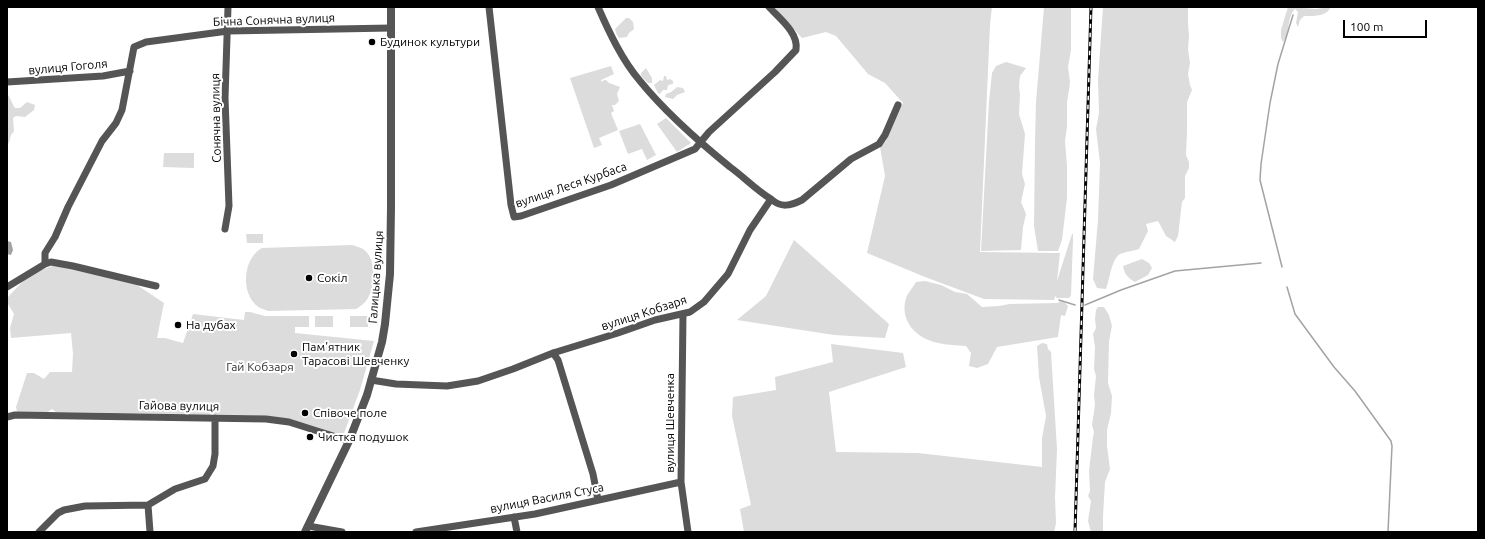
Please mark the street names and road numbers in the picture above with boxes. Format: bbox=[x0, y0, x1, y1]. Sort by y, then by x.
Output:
street label: Бічна Сонячна вулиця bbox=[213, 11, 335, 29]
street label: вулиця Гоголя bbox=[28, 56, 108, 78]
street label: Сонячна вулиця bbox=[208, 73, 224, 163]
street label: вулиця Леся Курбаса bbox=[513, 159, 629, 211]
street label: Галицька вулиця bbox=[366, 230, 386, 324]
street label: вулиця Кобзаря bbox=[599, 292, 689, 334]
street label: вулиця Шевченка bbox=[663, 373, 677, 473]
street label: Гайова вулиця bbox=[139, 398, 219, 414]
street label: вулиця Василя Стуса bbox=[489, 480, 605, 516]

